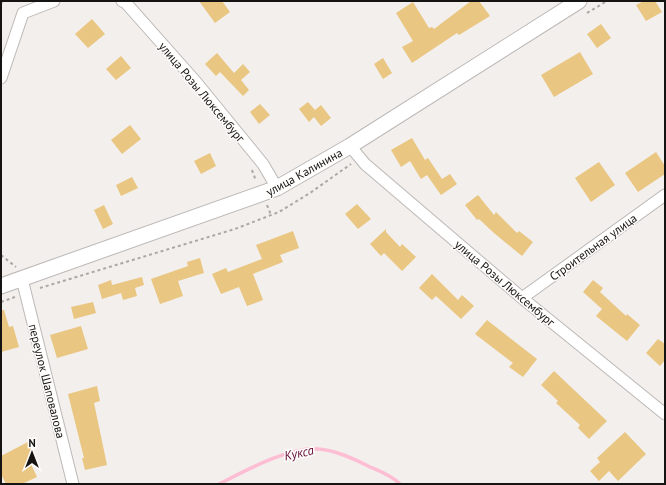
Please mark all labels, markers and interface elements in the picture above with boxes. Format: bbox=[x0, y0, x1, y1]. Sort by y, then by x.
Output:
street label: улица Розы Люксембург bbox=[156, 39, 249, 146]
street label: улица Калинина bbox=[263, 145, 345, 199]
street label: Строительная улица bbox=[546, 210, 640, 284]
street label: улица Розы Люксембург bbox=[452, 237, 559, 330]
street label: переулок Шаповалова bbox=[26, 322, 68, 440]
north arrow bbox=[12, 433, 52, 473]
text: N bbox=[28, 436, 36, 450]
water label: Кукса bbox=[283, 441, 316, 464]

